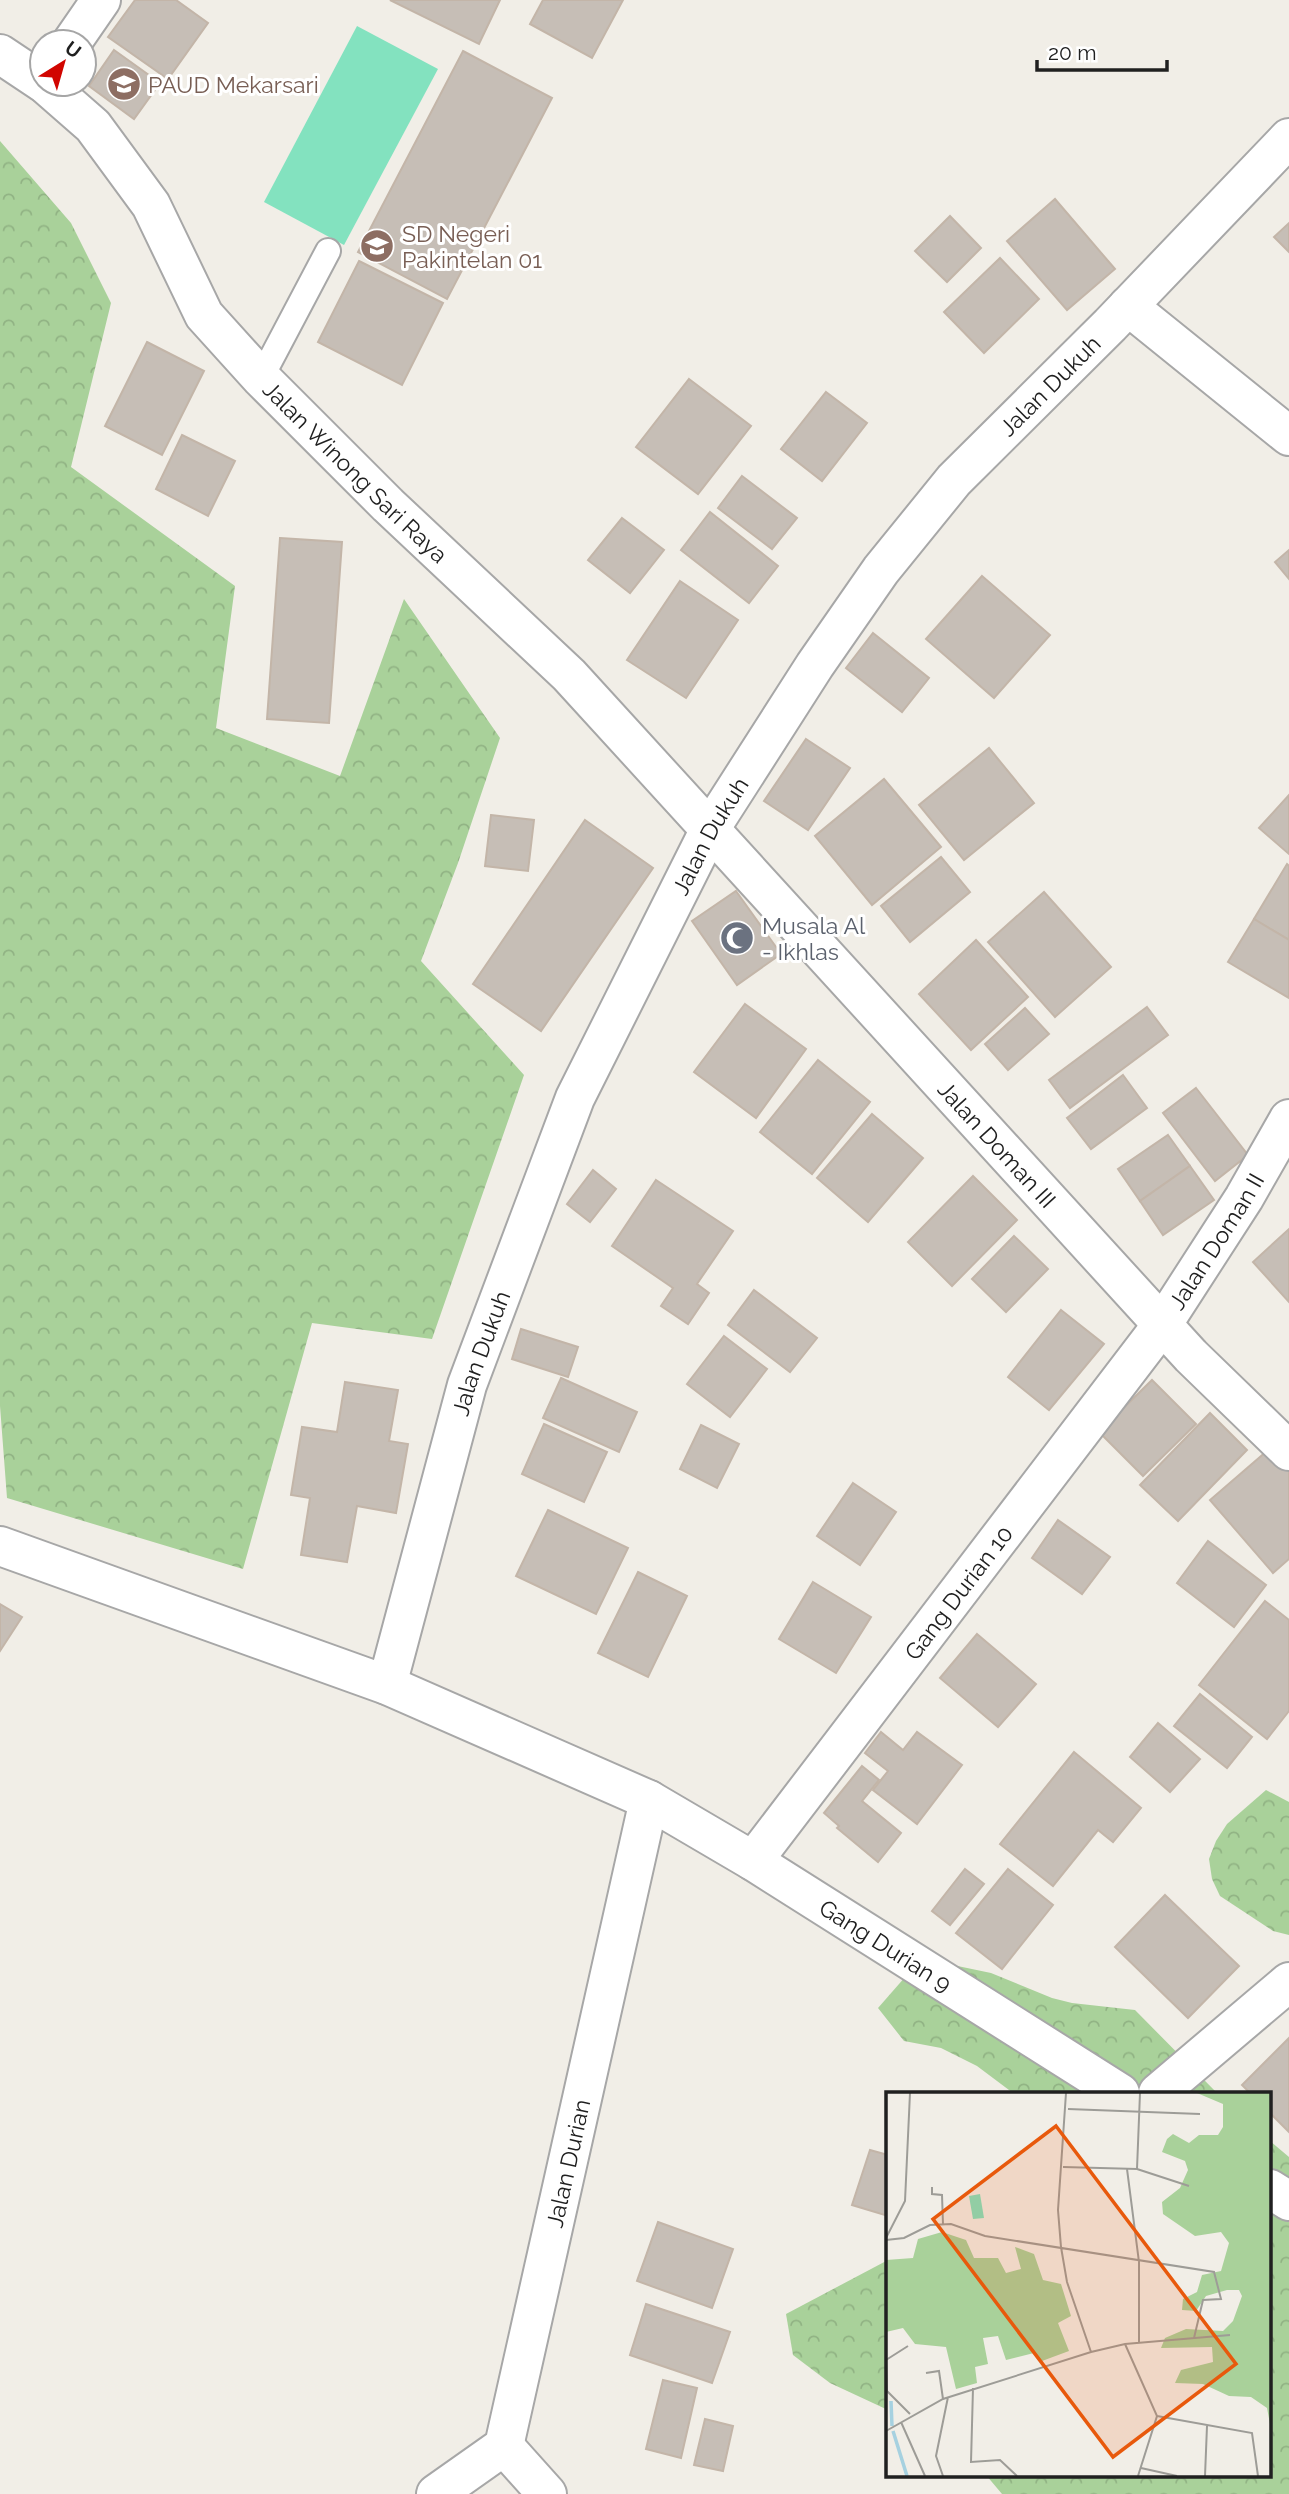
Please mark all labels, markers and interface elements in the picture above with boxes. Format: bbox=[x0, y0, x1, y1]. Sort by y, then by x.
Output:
north arrow bbox=[28, 28, 98, 98]
scale bar bbox=[1037, 28, 1166, 72]
text: U bbox=[61, 36, 86, 63]
text: 20 m bbox=[1048, 40, 1096, 65]
school or university icon: PAUD Mekarsari bbox=[105, 65, 143, 103]
place label: PAUD Mekarsari bbox=[148, 71, 319, 98]
place label: SD Negeri Pakintelan 01 bbox=[402, 220, 542, 273]
school or university icon: SD Negeri Pakintelan 01 bbox=[358, 227, 396, 265]
street label: Jalan Dukuh bbox=[994, 329, 1105, 441]
street label: Jalan Winong Sari Raya bbox=[258, 375, 454, 568]
street label: Jalan Dukuh bbox=[666, 772, 753, 899]
place label: Musala Al - Ikhlas bbox=[762, 912, 866, 965]
mosque icon: Musala Al - Ikhlas bbox=[718, 919, 756, 957]
street label: Jalan Doman III bbox=[933, 1075, 1062, 1213]
street label: Jalan Doman II bbox=[1162, 1168, 1269, 1314]
street label: Jalan Dukuh bbox=[446, 1287, 515, 1418]
street label: Gang Durian 10 bbox=[898, 1520, 1018, 1665]
street label: Gang Durian 9 bbox=[815, 1893, 957, 1997]
inset map bbox=[886, 2092, 1272, 2476]
street label: Jalan Durian bbox=[540, 2097, 595, 2230]

